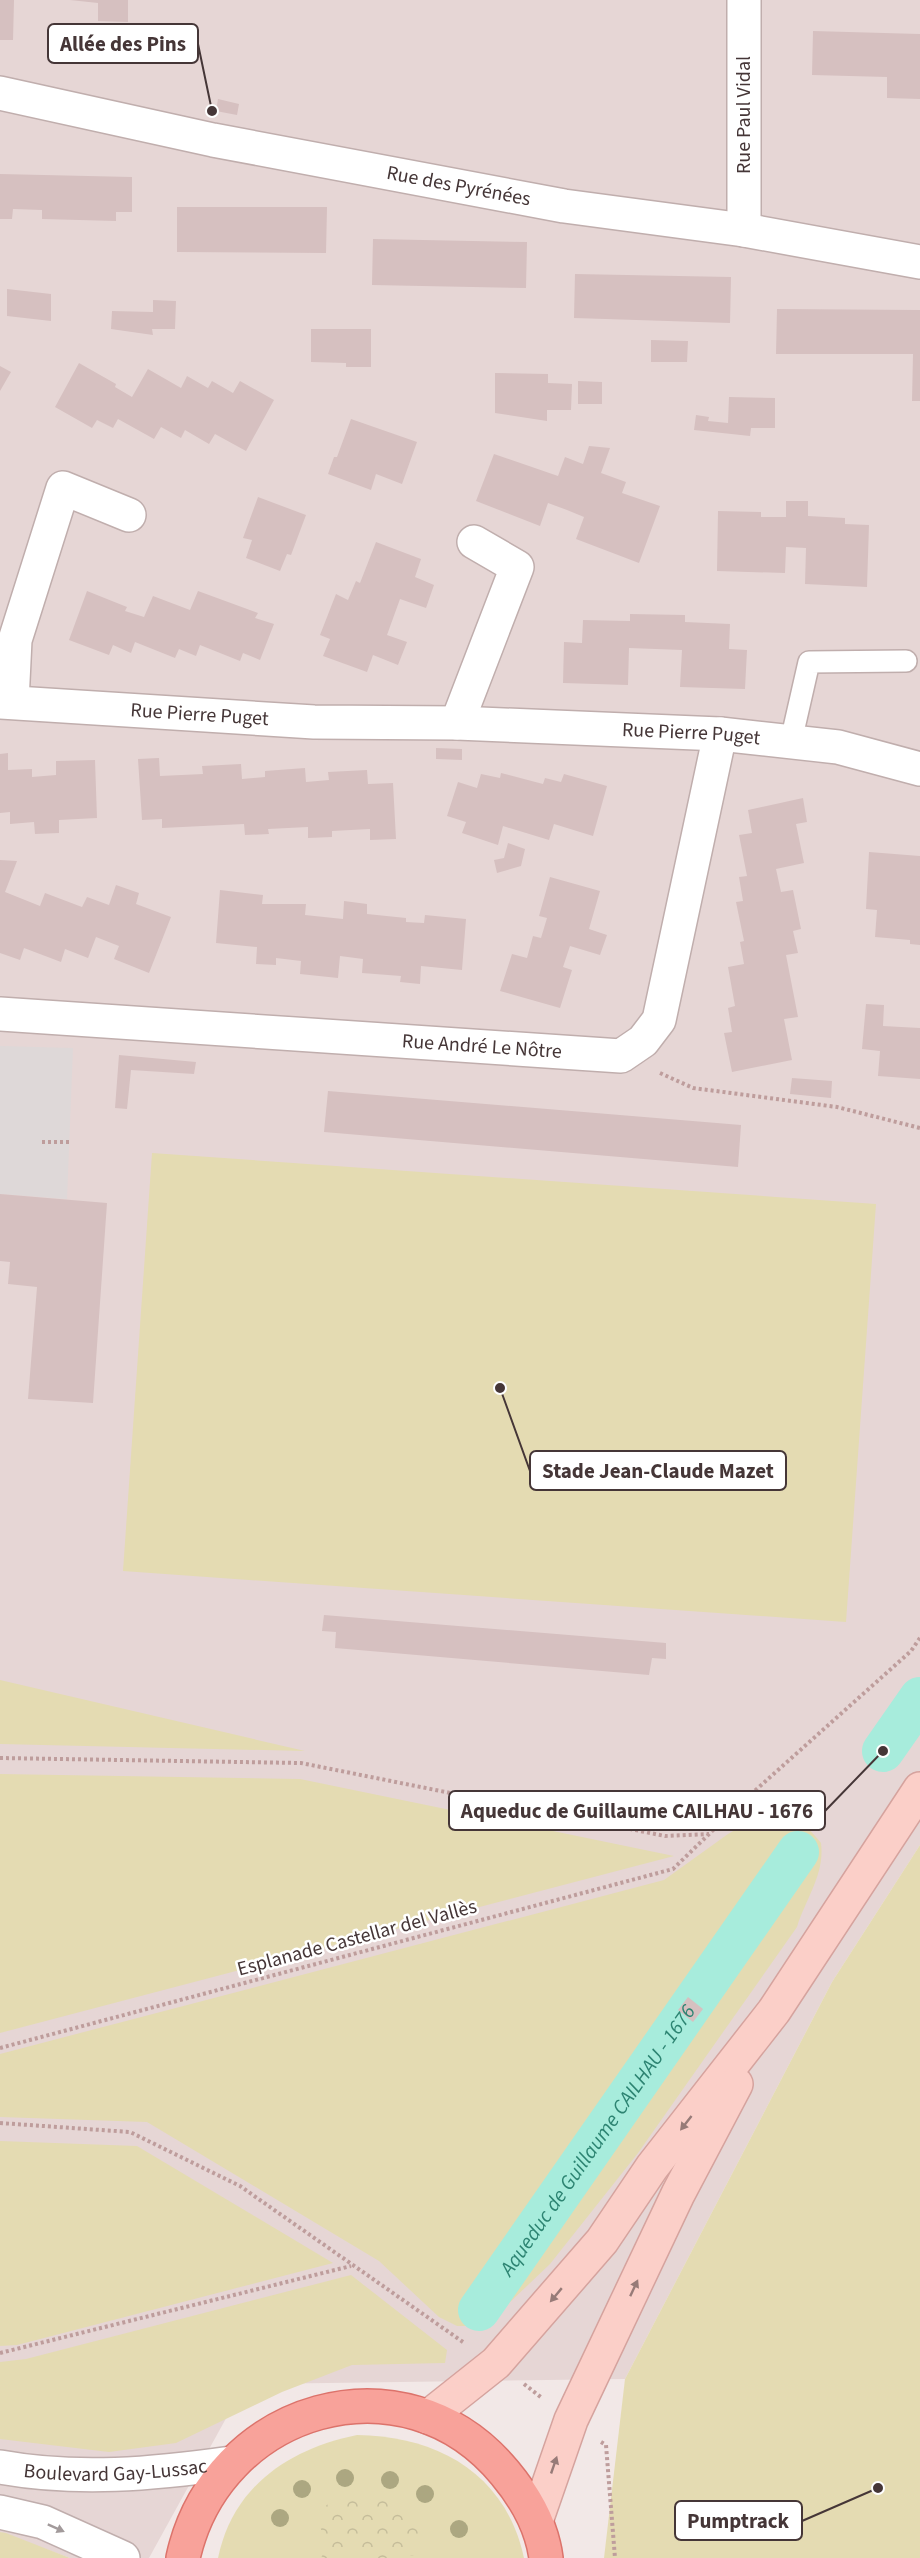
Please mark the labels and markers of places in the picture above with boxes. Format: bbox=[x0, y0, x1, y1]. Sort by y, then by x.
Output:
callout: Allée des Pins bbox=[48, 24, 198, 63]
callout: Stade Jean-Claude Mazet bbox=[530, 1451, 786, 1490]
callout: Aqueduc de Guillaume CAILHAU - 1676 bbox=[449, 1791, 825, 1830]
callout: Pumptrack bbox=[675, 2501, 802, 2540]

